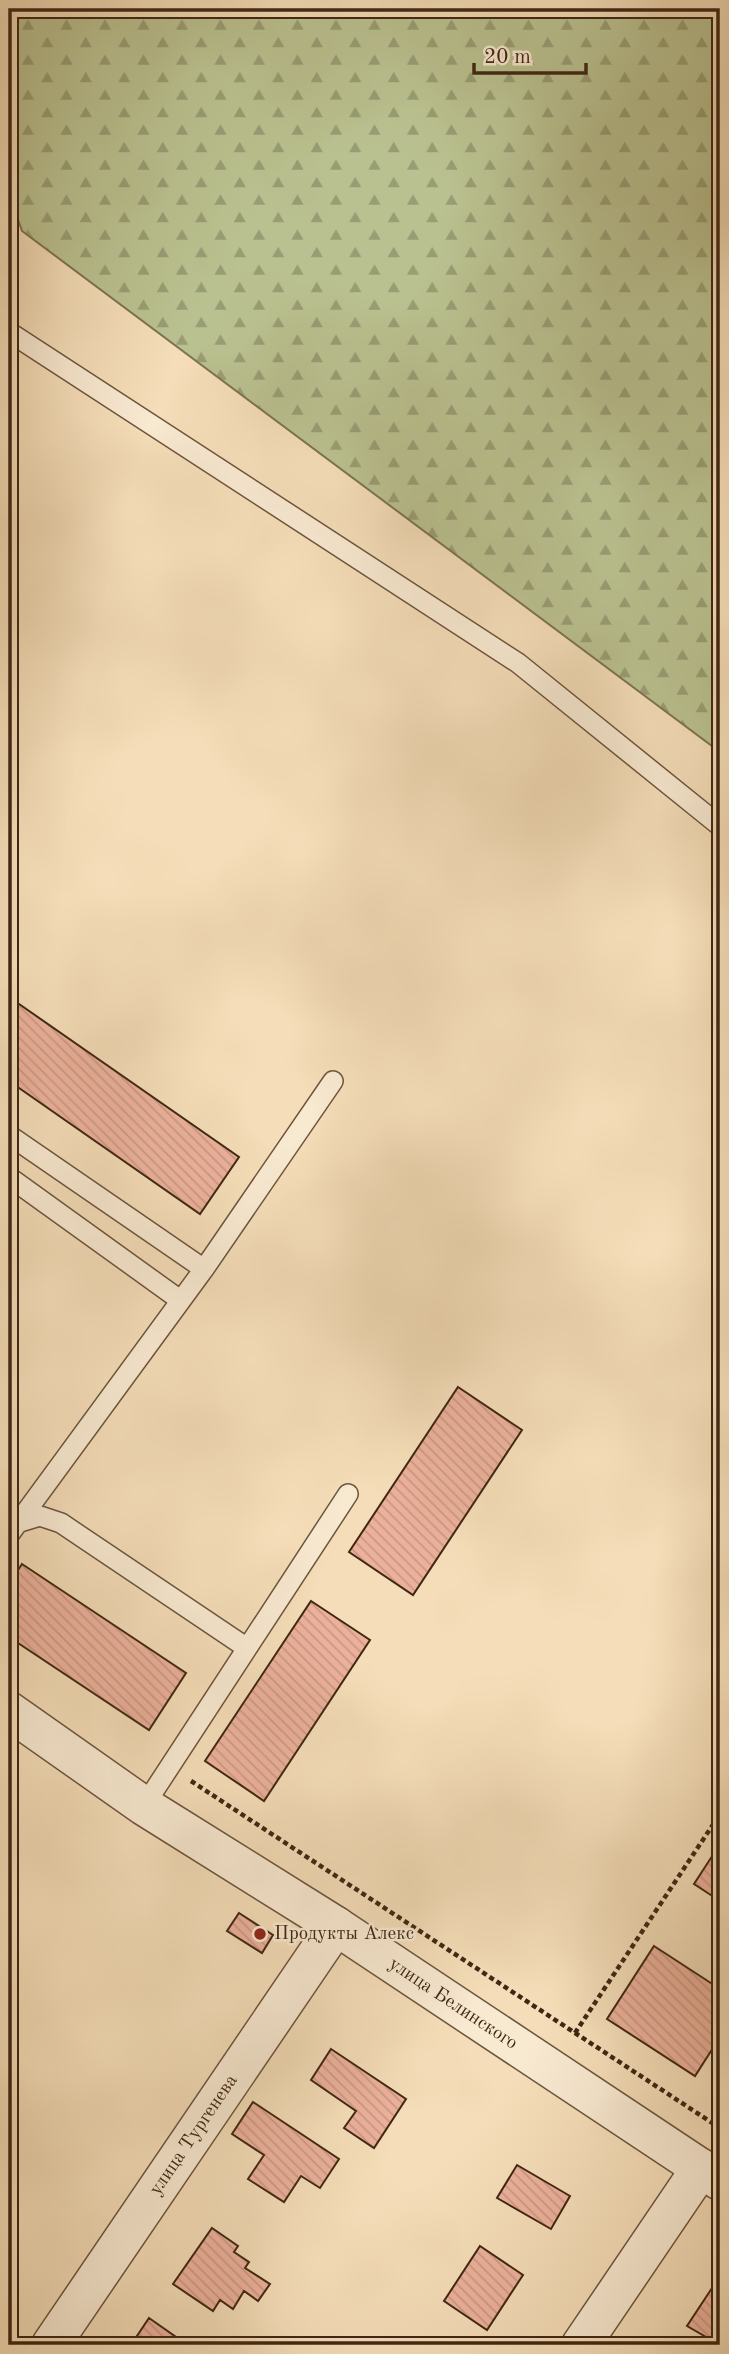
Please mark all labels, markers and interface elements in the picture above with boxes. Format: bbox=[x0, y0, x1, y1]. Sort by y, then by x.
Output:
scale bar bbox=[474, 32, 586, 76]
text: 20 m bbox=[484, 47, 531, 68]
place label: Продукты Алекс bbox=[274, 1925, 414, 1944]
marker: Продукты Алекс bbox=[252, 1926, 268, 1942]
street label: улица Белинского bbox=[385, 1954, 521, 2053]
street label: улица Тургенева bbox=[146, 2071, 242, 2199]

